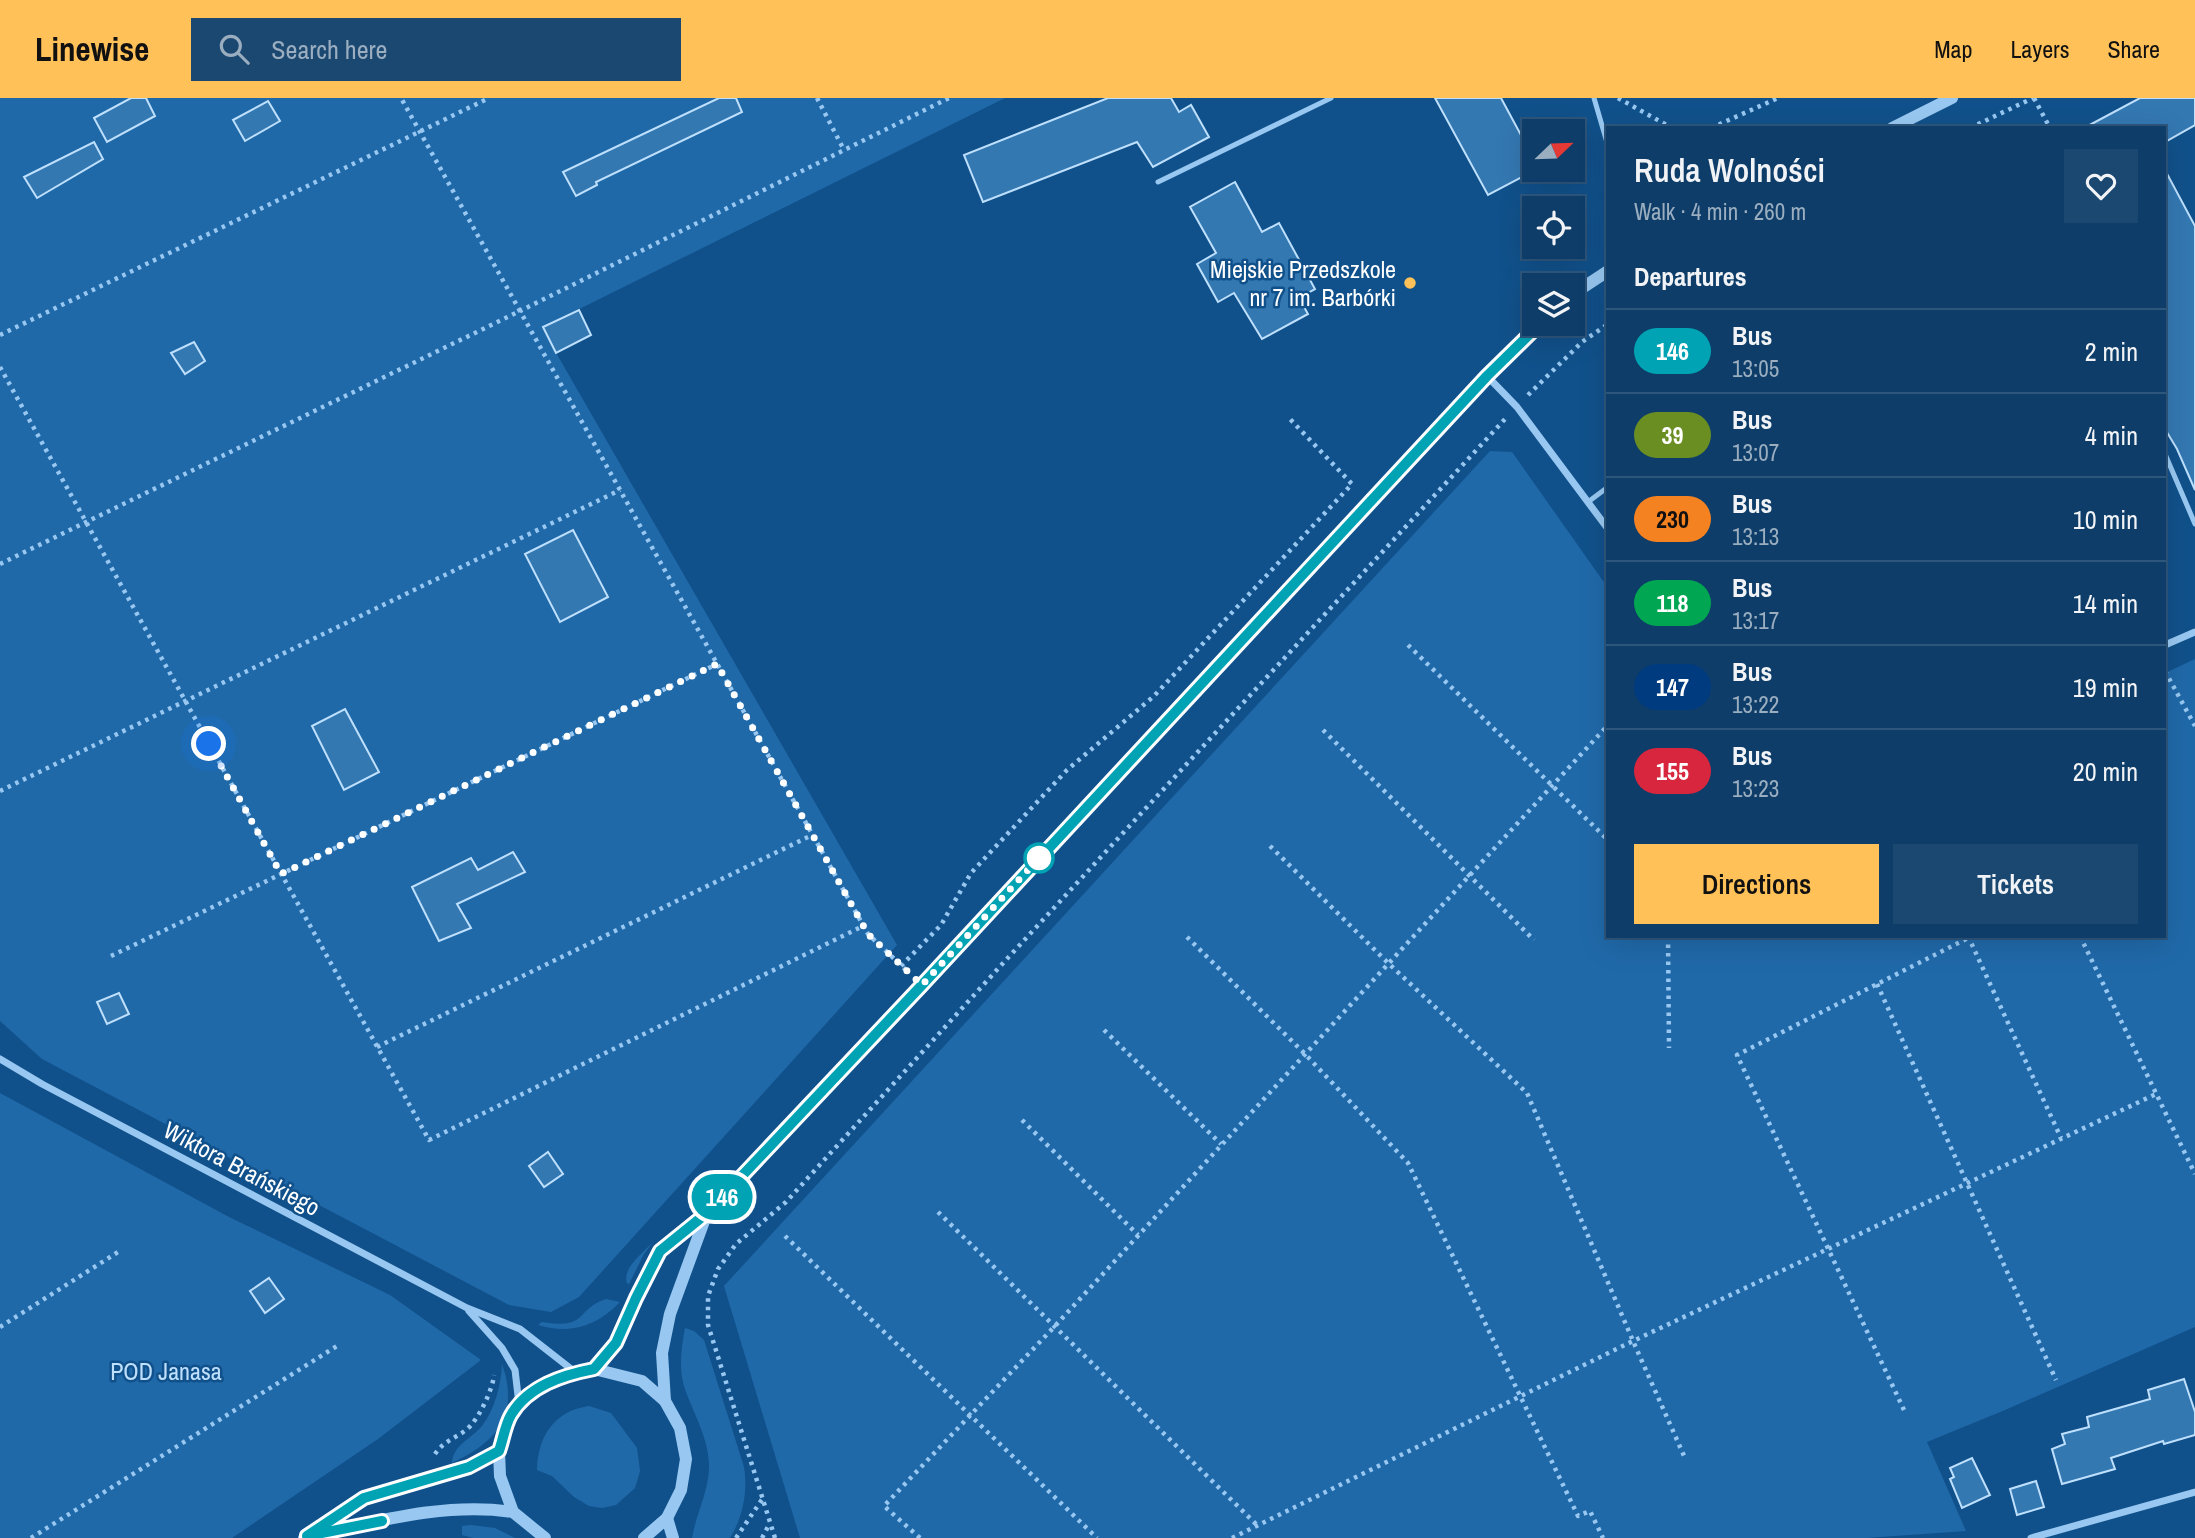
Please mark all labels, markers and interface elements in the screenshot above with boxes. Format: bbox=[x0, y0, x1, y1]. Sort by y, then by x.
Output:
search box bbox=[191, 18, 681, 81]
text: Linewise bbox=[35, 27, 149, 71]
icon: search bbox=[215, 30, 253, 68]
text: Search here bbox=[271, 32, 387, 67]
text: Map bbox=[1934, 33, 1972, 65]
text: Layers bbox=[2010, 33, 2069, 65]
text: Share bbox=[2107, 33, 2160, 65]
north arrow bbox=[1522, 119, 1586, 182]
map controls bbox=[1522, 119, 1585, 336]
text: Ruda Wolności bbox=[1634, 148, 1825, 192]
button: heart bbox=[2064, 149, 2138, 223]
button: locate bbox=[1522, 196, 1585, 259]
text: Walk · 4 min · 260 m bbox=[1634, 196, 1806, 227]
place label: Miejskie Przedszkole nr 7 im. Barbórki bbox=[1210, 253, 1396, 313]
text: Departures bbox=[1634, 259, 1747, 294]
button: layers bbox=[1522, 273, 1585, 336]
marker: Miejskie Przedszkole nr 7 im. Barbórki bbox=[1402, 275, 1418, 291]
text: Bus bbox=[1732, 318, 1772, 353]
text: 2 min bbox=[2085, 334, 2138, 369]
text: 146 bbox=[1656, 335, 1689, 367]
text: 13:05 bbox=[1732, 353, 1779, 384]
text: Bus bbox=[1732, 402, 1772, 437]
text: 4 min bbox=[2085, 418, 2138, 453]
text: 39 bbox=[1662, 419, 1683, 451]
text: 13:07 bbox=[1732, 437, 1779, 468]
text: Bus bbox=[1732, 486, 1772, 521]
text: 10 min bbox=[2073, 502, 2138, 537]
text: 230 bbox=[1656, 503, 1689, 535]
text: 13:13 bbox=[1732, 521, 1779, 552]
text: Bus bbox=[1732, 570, 1772, 605]
text: 14 min bbox=[2073, 586, 2138, 621]
text: 118 bbox=[1657, 587, 1688, 619]
text: 13:17 bbox=[1732, 605, 1779, 636]
text: Bus bbox=[1732, 654, 1772, 689]
text: 19 min bbox=[2073, 670, 2138, 705]
text: 147 bbox=[1656, 671, 1689, 703]
text: 13:22 bbox=[1732, 689, 1779, 720]
your location bbox=[191, 726, 226, 761]
text: Bus bbox=[1732, 738, 1772, 773]
text: 20 min bbox=[2073, 754, 2138, 789]
text: 155 bbox=[1656, 755, 1689, 787]
text: 13:23 bbox=[1732, 773, 1779, 804]
unlabelled marker bbox=[1024, 843, 1054, 873]
button: Directions bbox=[1634, 844, 1879, 924]
button: Tickets bbox=[1893, 844, 2138, 924]
street label: Wiktora Brańskiego bbox=[158, 1113, 326, 1223]
line badge: 146 bbox=[682, 1174, 762, 1220]
text: 146 bbox=[706, 1181, 738, 1213]
park label: POD Janasa bbox=[110, 1355, 222, 1387]

